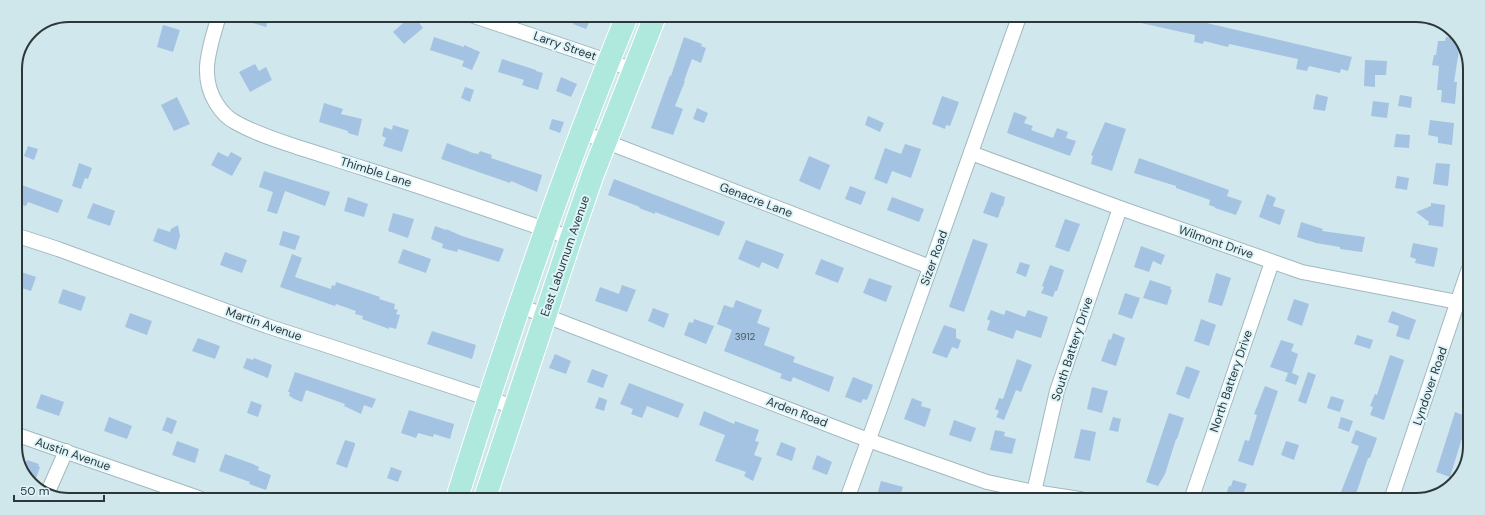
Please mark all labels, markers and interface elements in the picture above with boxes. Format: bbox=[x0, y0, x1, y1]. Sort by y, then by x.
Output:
street label: Larry Street bbox=[531, 28, 599, 64]
street label: Thimble Lane bbox=[338, 153, 414, 191]
street label: Genacre Lane bbox=[717, 179, 795, 221]
street label: East Laburnum Avenue bbox=[537, 193, 593, 319]
street label: Wilmont Drive bbox=[1176, 222, 1256, 262]
street label: Sizer Road bbox=[917, 228, 951, 288]
street label: South Battery Drive bbox=[1048, 295, 1096, 403]
street label: Martin Avenue bbox=[224, 303, 304, 345]
street label: North Battery Drive bbox=[1206, 328, 1256, 434]
house number: 3912 bbox=[735, 330, 756, 343]
street label: Lyndover Road bbox=[1409, 345, 1451, 427]
street label: Arden Road bbox=[764, 393, 830, 431]
street label: Austin Avenue bbox=[33, 434, 113, 474]
scale bar bbox=[14, 477, 104, 503]
text: 50 m bbox=[20, 483, 49, 499]

